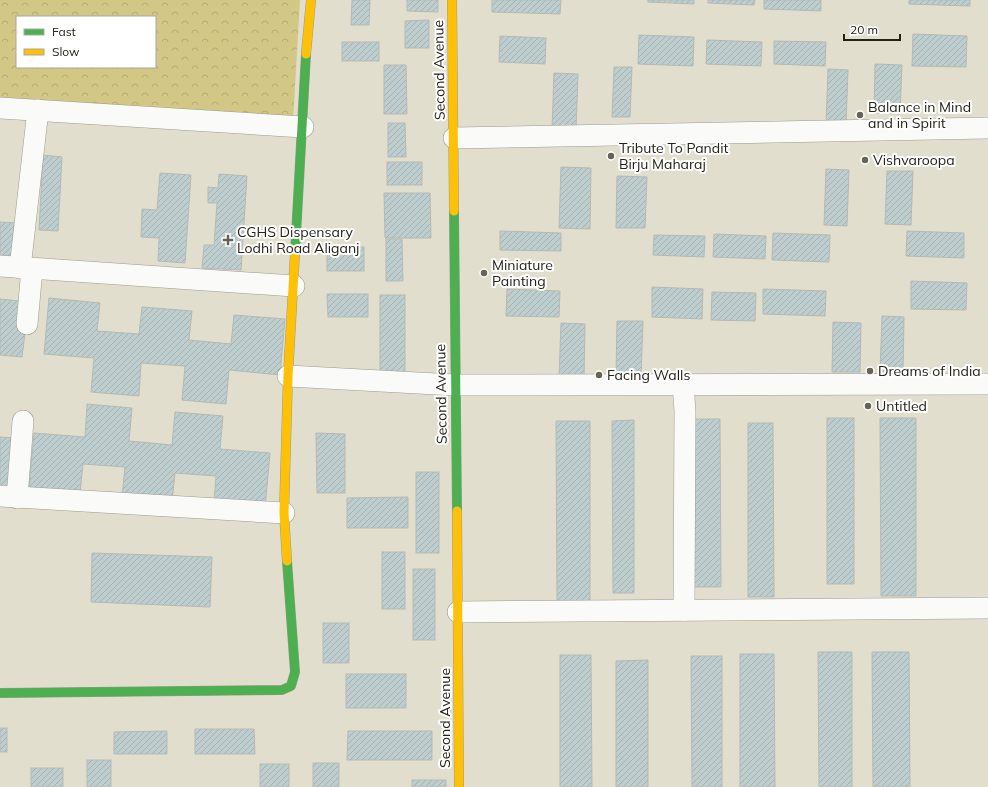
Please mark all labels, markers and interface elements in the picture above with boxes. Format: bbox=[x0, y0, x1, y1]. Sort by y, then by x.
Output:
legend bbox=[16, 16, 156, 68]
scale bar bbox=[844, 16, 900, 42]
street label: Second Avenue bbox=[429, 20, 449, 120]
text: 20 m bbox=[850, 22, 878, 37]
text: Fast bbox=[52, 24, 76, 39]
text: Slow bbox=[52, 44, 80, 59]
place label: Balance in Mind and in Spirit bbox=[868, 98, 971, 132]
marker: Balance in Mind and in Spirit bbox=[855, 110, 865, 120]
place label: Tribute To Pandit Birju Maharaj bbox=[619, 139, 729, 173]
marker: Tribute To Pandit Birju Maharaj bbox=[606, 151, 616, 161]
place label: Vishvaroopa bbox=[873, 151, 955, 169]
marker: Vishvaroopa bbox=[860, 155, 870, 165]
place label: CGHS Dispensary Lodhi Road Aliganj bbox=[237, 223, 359, 257]
marker: CGHS Dispensary Lodhi Road Aliganj bbox=[222, 234, 234, 246]
place label: Miniature Painting bbox=[492, 256, 553, 290]
marker: Miniature Painting bbox=[479, 268, 489, 278]
street label: Second Avenue bbox=[431, 344, 451, 444]
place label: Dreams of India bbox=[878, 362, 981, 380]
place label: Facing Walls bbox=[607, 366, 690, 384]
marker: Dreams of India bbox=[865, 366, 875, 376]
marker: Facing Walls bbox=[594, 370, 604, 380]
place label: Untitled bbox=[876, 397, 927, 415]
marker: Untitled bbox=[863, 401, 873, 411]
street label: Second Avenue bbox=[436, 668, 454, 768]

